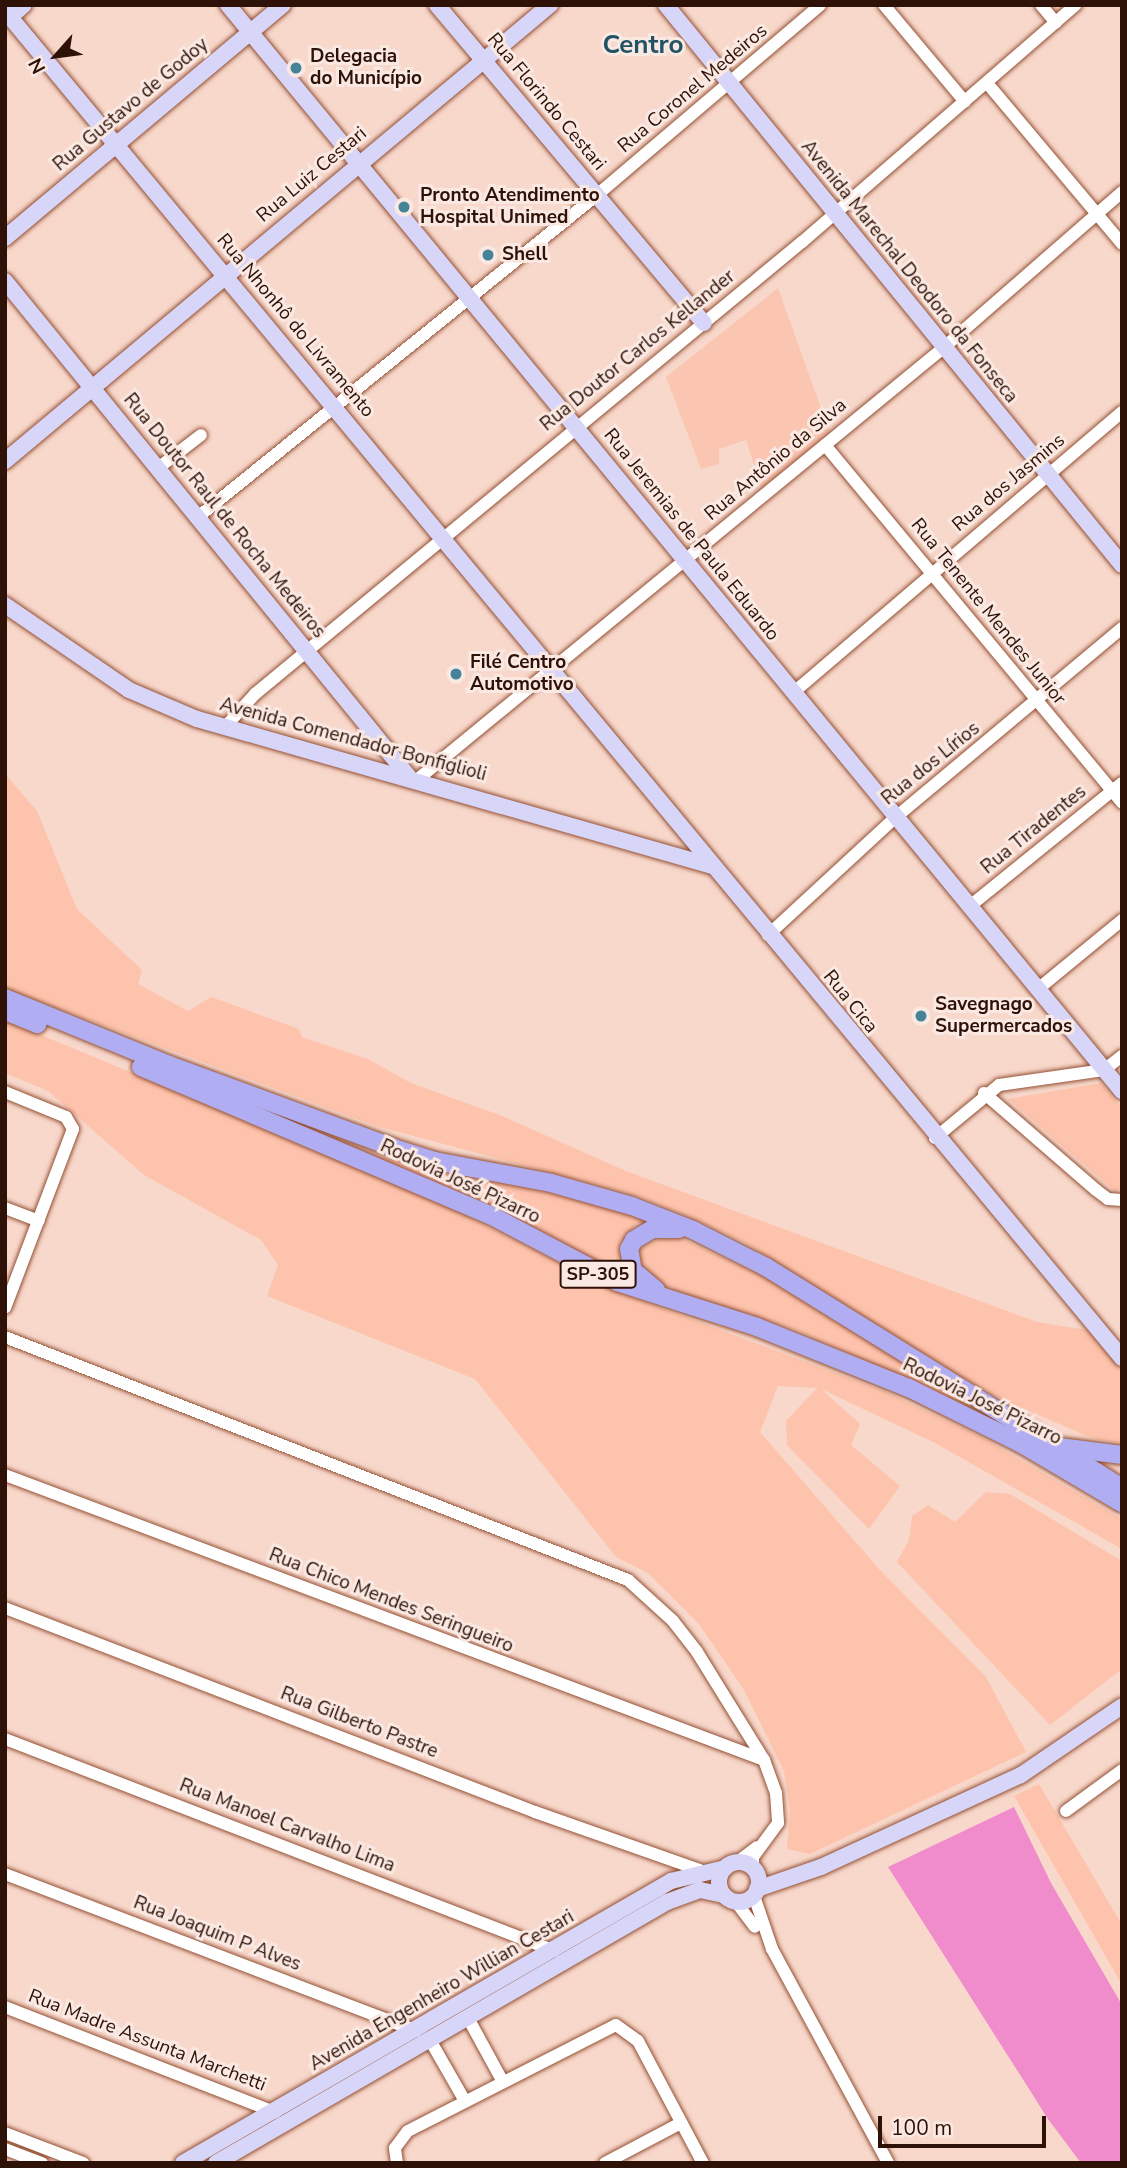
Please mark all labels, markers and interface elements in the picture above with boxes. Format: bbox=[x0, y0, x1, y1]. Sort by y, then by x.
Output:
street label: Rua Coronel Medeiros bbox=[614, 20, 772, 158]
north arrow bbox=[21, 21, 91, 91]
street label: Rua Florindo Cestari bbox=[482, 29, 610, 175]
district label: Centro bbox=[603, 29, 683, 61]
street label: Rua Gustavo de Godoy bbox=[49, 34, 213, 176]
place label: Delegacia do Município bbox=[310, 46, 422, 90]
text: N bbox=[23, 53, 52, 78]
marker: Delegacia do Município bbox=[288, 60, 304, 76]
street label: Rua Luiz Cestari bbox=[252, 122, 372, 228]
street label: Avenida Marechal Deodoro da Fonseca bbox=[796, 136, 1022, 408]
place label: Pronto Atendimento Hospital Unimed bbox=[420, 185, 600, 229]
marker: Pronto Atendimento Hospital Unimed bbox=[394, 197, 414, 217]
street label: Rua Nhonhô do Livramento bbox=[211, 229, 379, 423]
place label: Shell bbox=[502, 244, 548, 266]
marker: Shell bbox=[480, 247, 496, 263]
street label: Rua Doutor Carlos Kellander bbox=[536, 265, 740, 437]
street label: Rua Doutor Raul de Rocha Medeiros bbox=[118, 389, 330, 643]
street label: Rua Antônio da Silva bbox=[701, 394, 851, 526]
street label: Rua Jeremias de Paula Eduardo bbox=[598, 424, 784, 646]
street label: Rua dos Jasmins bbox=[948, 429, 1070, 537]
street label: Rua Tenente Mendes Junior bbox=[906, 514, 1070, 710]
place label: Filé Centro Automotivo bbox=[470, 652, 574, 696]
marker: Filé Centro Automotivo bbox=[448, 666, 464, 682]
street label: Avenida Comendador Bonfiglioli bbox=[217, 693, 489, 787]
street label: Rua dos Lírios bbox=[877, 717, 985, 811]
street label: Rua Tiradentes bbox=[977, 781, 1091, 879]
street label: Rua Cica bbox=[818, 966, 882, 1038]
place label: Savegnago Supermercados bbox=[935, 994, 1072, 1038]
marker: Savegnago Supermercados bbox=[913, 1008, 929, 1024]
street label: Rodovia José Pizarro bbox=[376, 1135, 544, 1229]
road number: SP-305 bbox=[560, 1260, 636, 1288]
street label: Rodovia José Pizarro bbox=[899, 1354, 1065, 1450]
street label: Rua Chico Mendes Seringueiro bbox=[266, 1544, 516, 1658]
street label: Rua Gilberto Pastre bbox=[277, 1682, 441, 1764]
street label: Rua Manoel Carvalho Lima bbox=[176, 1774, 398, 1878]
street label: Rua Joaquim P Alves bbox=[130, 1892, 304, 1976]
street label: Avenida Engenheiro Willian Cestari bbox=[306, 1906, 578, 2076]
street label: Rua Madre Assunta Marchetti bbox=[25, 1985, 269, 2097]
scale bar bbox=[882, 2102, 1050, 2146]
text: 100 m bbox=[891, 2114, 952, 2142]

